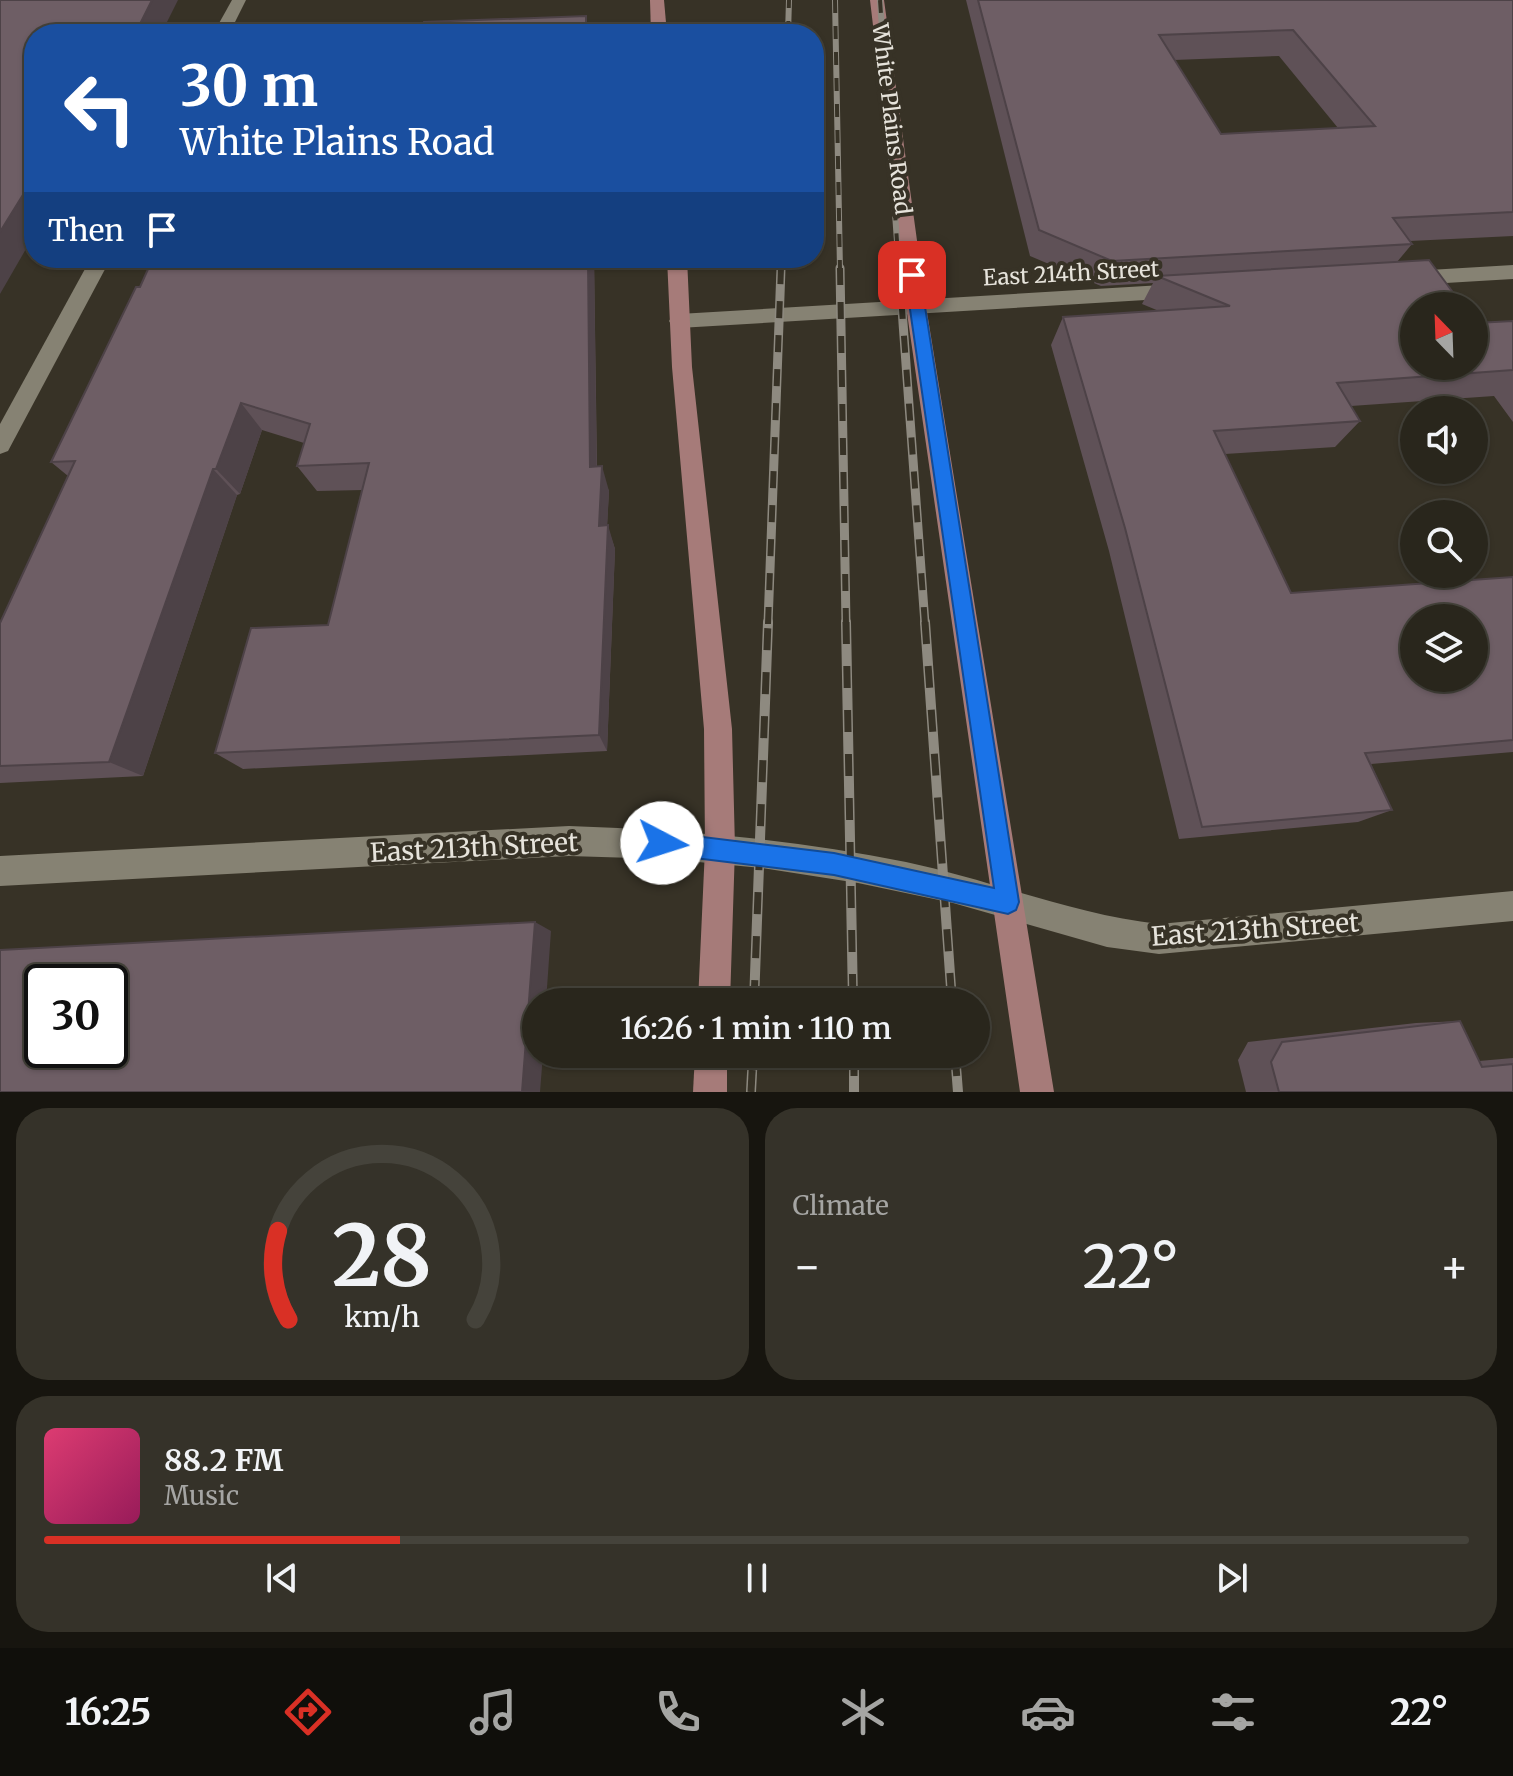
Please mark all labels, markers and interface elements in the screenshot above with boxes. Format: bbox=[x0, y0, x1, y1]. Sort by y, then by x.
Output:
street label: White Plains Road bbox=[866, 21, 918, 216]
text: 30 m bbox=[180, 51, 318, 121]
icon: left bbox=[48, 56, 152, 160]
text: White Plains Road bbox=[180, 120, 495, 165]
icon: arrive bbox=[140, 208, 184, 252]
text: Then bbox=[48, 211, 124, 249]
pin bbox=[878, 241, 946, 309]
icon: arrive bbox=[890, 253, 934, 297]
street label: East 214th Street bbox=[982, 254, 1160, 292]
north arrow bbox=[1400, 292, 1488, 380]
map controls bbox=[1400, 292, 1488, 692]
button: sound bbox=[1400, 396, 1488, 484]
button: search bbox=[1400, 500, 1488, 588]
button: layers bbox=[1400, 604, 1488, 692]
position arrow bbox=[620, 801, 704, 885]
street label: East 213th Street bbox=[369, 825, 579, 869]
street label: East 213th Street bbox=[1150, 905, 1360, 953]
speed limit sign: 30 bbox=[24, 964, 128, 1068]
text: 16:26 · 1 min · 110 m bbox=[620, 1009, 892, 1047]
text: Climate bbox=[793, 1189, 889, 1222]
text: 28 bbox=[332, 1204, 432, 1309]
text: 22° bbox=[1083, 1229, 1179, 1304]
text: − bbox=[793, 1239, 822, 1294]
text: + bbox=[1440, 1239, 1469, 1294]
text: km/h bbox=[344, 1299, 420, 1335]
text: 88.2 FM bbox=[164, 1441, 283, 1479]
text: Music bbox=[164, 1479, 239, 1512]
icon: previous bbox=[260, 1556, 304, 1600]
icon: pause bbox=[735, 1556, 779, 1600]
icon: next bbox=[1210, 1556, 1254, 1600]
icon: directions bbox=[280, 1684, 336, 1740]
icon: music bbox=[465, 1684, 521, 1740]
icon: phone bbox=[650, 1684, 706, 1740]
icon: climate bbox=[835, 1684, 891, 1740]
icon: car bbox=[1020, 1684, 1076, 1740]
icon: filters bbox=[1205, 1684, 1261, 1740]
text: 16:25 bbox=[64, 1690, 151, 1735]
text: 22° bbox=[1390, 1690, 1448, 1735]

